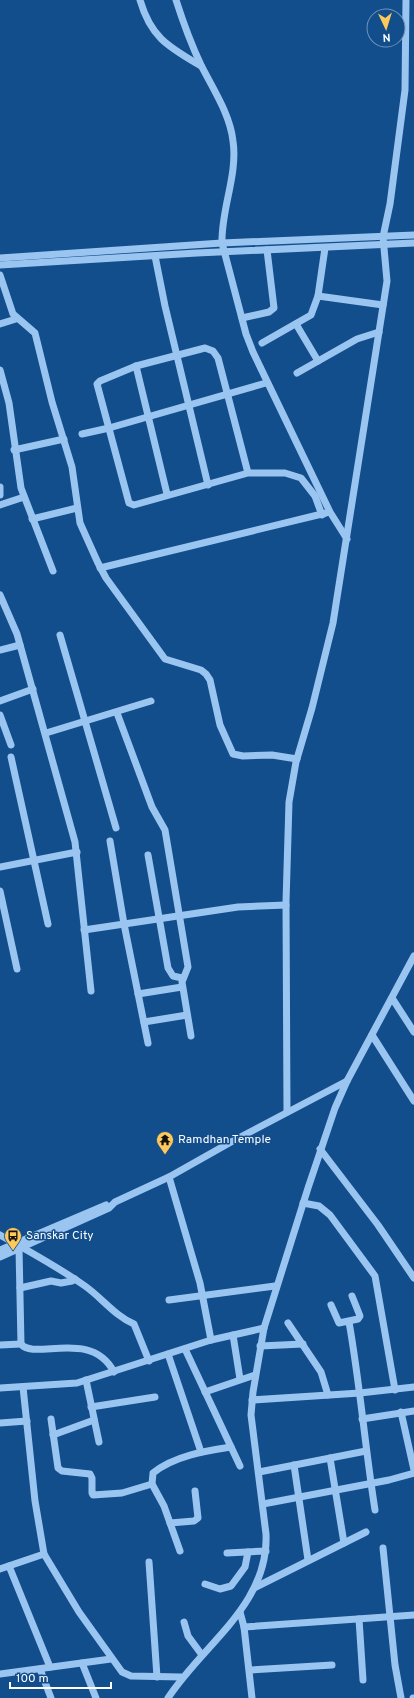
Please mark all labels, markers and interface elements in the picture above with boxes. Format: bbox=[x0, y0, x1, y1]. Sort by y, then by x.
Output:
north arrow bbox=[366, 8, 406, 48]
text: N bbox=[382, 30, 391, 44]
temple icon: Ramdhan Temple bbox=[155, 1130, 175, 1155]
place label: Ramdhan Temple bbox=[178, 1132, 271, 1148]
bus stop icon: Sanskar City bbox=[3, 1226, 23, 1251]
place label: Sanskar City bbox=[26, 1228, 94, 1244]
scale bar bbox=[10, 1664, 111, 1690]
text: 100 m bbox=[16, 1671, 49, 1687]

